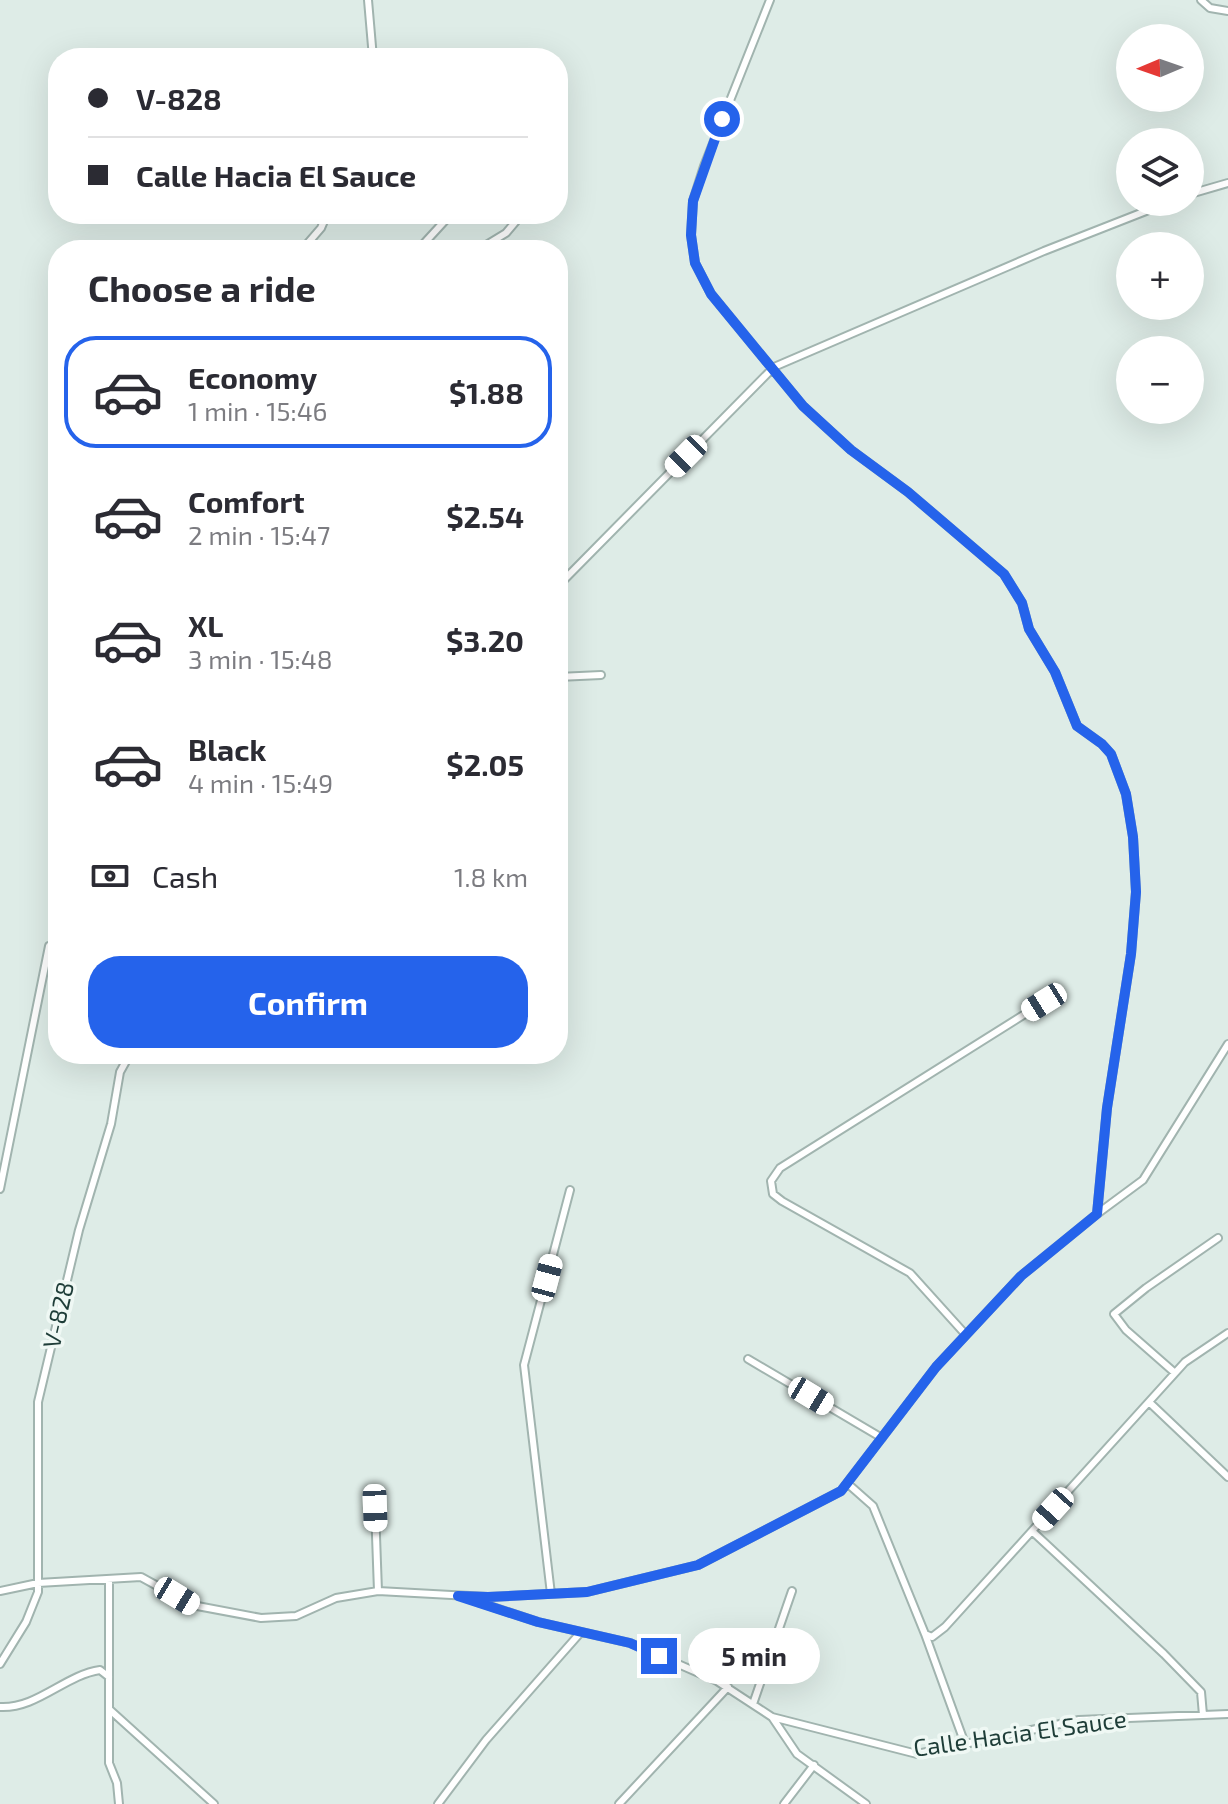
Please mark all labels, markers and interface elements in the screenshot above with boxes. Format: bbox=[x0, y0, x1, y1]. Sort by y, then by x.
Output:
north arrow bbox=[1116, 24, 1204, 112]
map controls bbox=[1116, 24, 1204, 424]
text: V-828 bbox=[136, 80, 222, 116]
route start bbox=[704, 101, 740, 137]
button: layers bbox=[1116, 128, 1204, 216]
text: Calle Hacia El Sauce bbox=[136, 157, 416, 193]
button: + bbox=[1116, 232, 1204, 320]
text: Choose a ride bbox=[88, 266, 316, 309]
button: − bbox=[1116, 336, 1204, 424]
icon: car bbox=[92, 356, 164, 428]
text: Economy bbox=[188, 359, 317, 395]
text: $1.88 bbox=[449, 374, 524, 410]
text: 1 min · 15:46 bbox=[188, 395, 328, 426]
car bbox=[661, 431, 711, 481]
icon: car bbox=[92, 480, 164, 552]
text: Comfort bbox=[188, 483, 305, 519]
text: $2.54 bbox=[446, 498, 524, 534]
text: 2 min · 15:47 bbox=[188, 519, 330, 550]
icon: car bbox=[92, 604, 164, 676]
text: XL bbox=[188, 607, 223, 643]
text: $3.20 bbox=[446, 622, 524, 658]
text: 3 min · 15:48 bbox=[188, 643, 333, 674]
icon: car bbox=[92, 728, 164, 800]
text: Black bbox=[188, 731, 266, 767]
text: $2.05 bbox=[446, 746, 524, 782]
text: 4 min · 15:49 bbox=[188, 767, 333, 798]
icon: cash bbox=[88, 854, 132, 898]
text: Cash bbox=[152, 858, 218, 894]
text: 1.8 km bbox=[454, 861, 528, 892]
button: Confirm bbox=[88, 956, 528, 1048]
car bbox=[1017, 979, 1071, 1025]
car bbox=[529, 1252, 565, 1304]
street label: V-828 bbox=[36, 1279, 79, 1351]
car bbox=[784, 1373, 838, 1419]
car bbox=[1028, 1483, 1078, 1535]
car bbox=[362, 1484, 388, 1532]
car bbox=[150, 1573, 204, 1619]
callout: 5 min bbox=[687, 1628, 819, 1684]
route end bbox=[641, 1638, 677, 1674]
text: 5 min bbox=[721, 1640, 787, 1671]
street label: Calle Hacia El Sauce bbox=[911, 1703, 1128, 1762]

